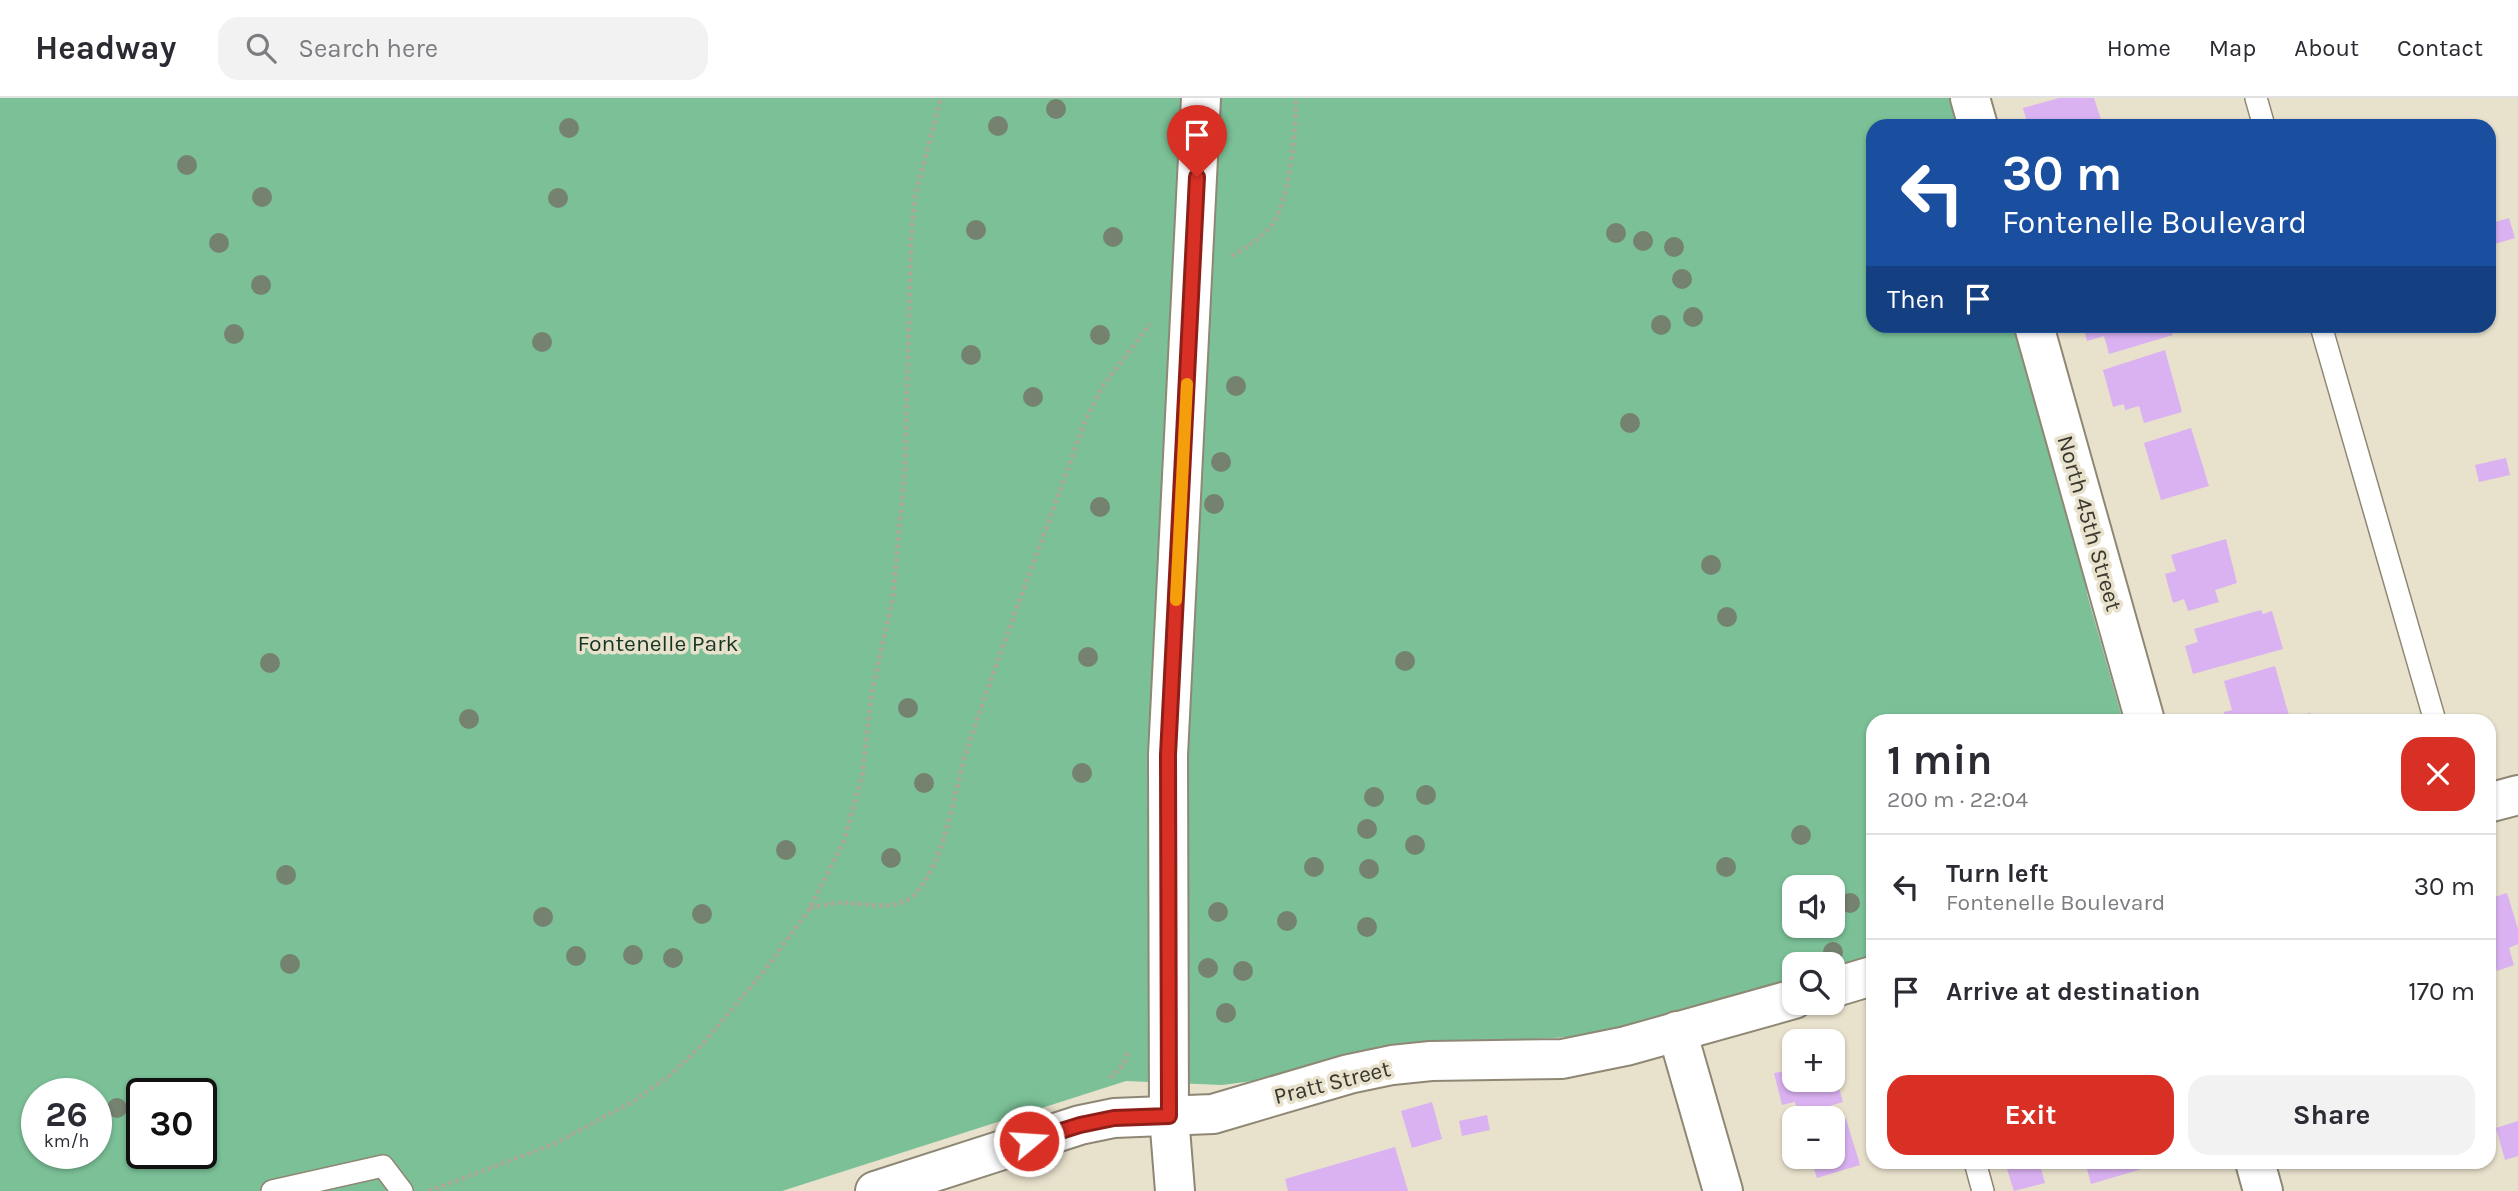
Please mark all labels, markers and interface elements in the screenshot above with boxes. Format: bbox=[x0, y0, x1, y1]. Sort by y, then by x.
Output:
search box bbox=[218, 17, 708, 80]
text: Headway bbox=[35, 29, 176, 67]
icon: search bbox=[242, 29, 280, 67]
text: Search here bbox=[298, 33, 438, 64]
text: Home bbox=[2107, 34, 2171, 62]
text: Map bbox=[2209, 34, 2256, 62]
text: About bbox=[2294, 34, 2359, 62]
text: Contact bbox=[2397, 34, 2483, 62]
pin bbox=[1167, 105, 1227, 177]
icon: arrive bbox=[1178, 116, 1216, 154]
text: 30 m bbox=[2002, 145, 2122, 202]
icon: left bbox=[1887, 147, 1978, 238]
text: Fontenelle Boulevard bbox=[2002, 204, 2307, 241]
icon: arrive bbox=[1959, 280, 1997, 318]
text: Then bbox=[1887, 284, 1945, 315]
street label: North 45th Street bbox=[2052, 432, 2128, 614]
park label: Fontenelle Park bbox=[578, 630, 738, 657]
text: 1 min bbox=[1887, 735, 1992, 785]
button: close bbox=[2401, 737, 2475, 811]
text: 200 m · 22:04 bbox=[1887, 786, 2028, 813]
text: Turn left bbox=[1946, 858, 2048, 889]
icon: left bbox=[1887, 868, 1925, 906]
text: 30 m bbox=[2414, 871, 2475, 902]
map controls bbox=[1782, 875, 1845, 1169]
button: sound bbox=[1782, 875, 1845, 938]
text: Fontenelle Boulevard bbox=[1946, 889, 2165, 916]
button: search bbox=[1782, 952, 1845, 1015]
icon: arrive bbox=[1887, 973, 1925, 1011]
text: Arrive at destination bbox=[1946, 976, 2200, 1007]
text: 170 m bbox=[2408, 976, 2475, 1007]
button: + bbox=[1782, 1029, 1845, 1092]
street label: Pratt Street bbox=[1271, 1055, 1394, 1110]
button: Exit bbox=[1887, 1075, 2174, 1155]
button: Share bbox=[2188, 1075, 2475, 1155]
speed limit sign: 30 bbox=[126, 1078, 217, 1169]
text: 26 bbox=[45, 1094, 88, 1135]
position arrow bbox=[992, 1104, 1066, 1178]
button: − bbox=[1782, 1106, 1845, 1169]
text: km/h bbox=[44, 1130, 89, 1152]

